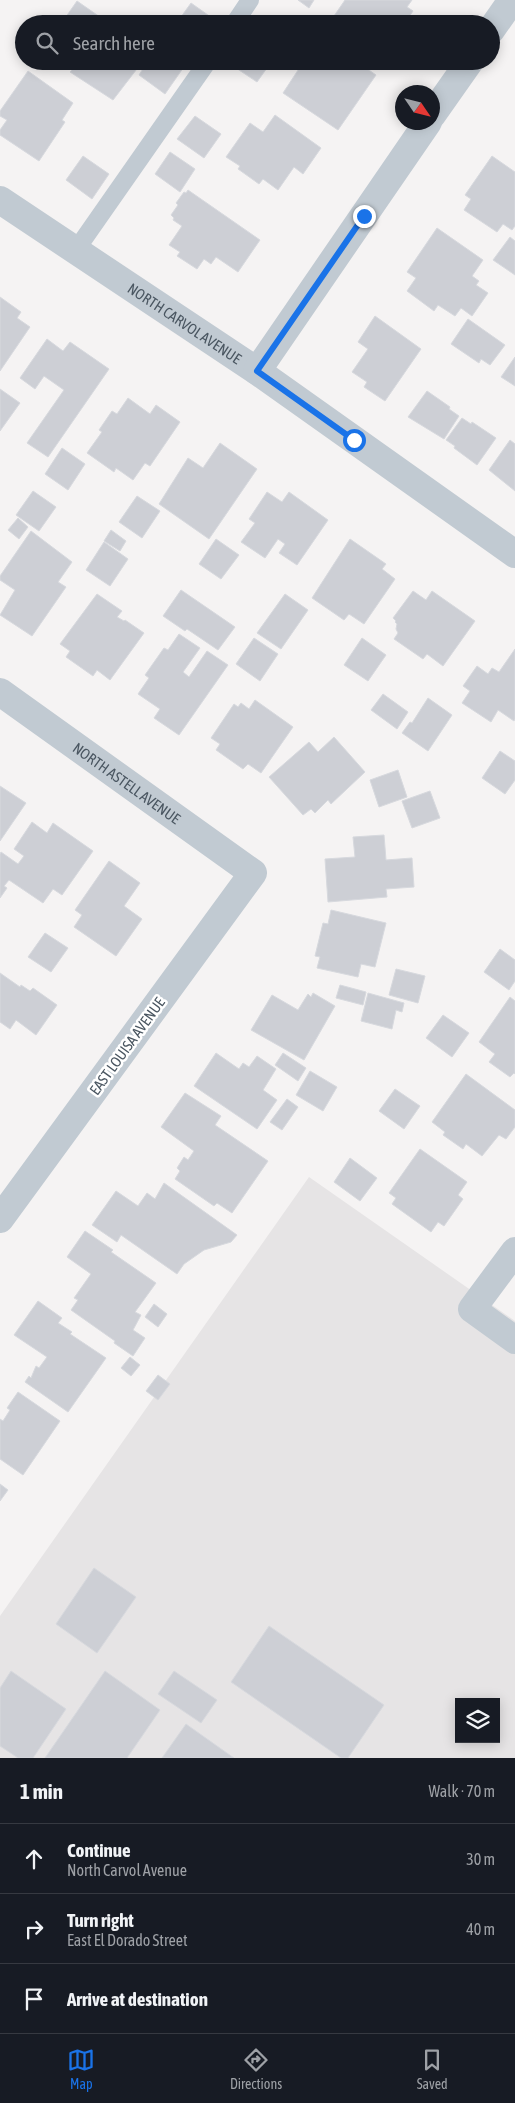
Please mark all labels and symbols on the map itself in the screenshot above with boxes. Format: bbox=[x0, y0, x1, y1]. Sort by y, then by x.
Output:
north arrow bbox=[395, 85, 440, 130]
route end bbox=[353, 205, 376, 228]
street label: NORTH CARVOL AVENUE bbox=[125, 279, 245, 367]
route start bbox=[343, 429, 366, 452]
street label: NORTH ASTELL AVENUE bbox=[70, 739, 184, 827]
street label: EAST LOUISA AVENUE bbox=[86, 994, 168, 1098]

